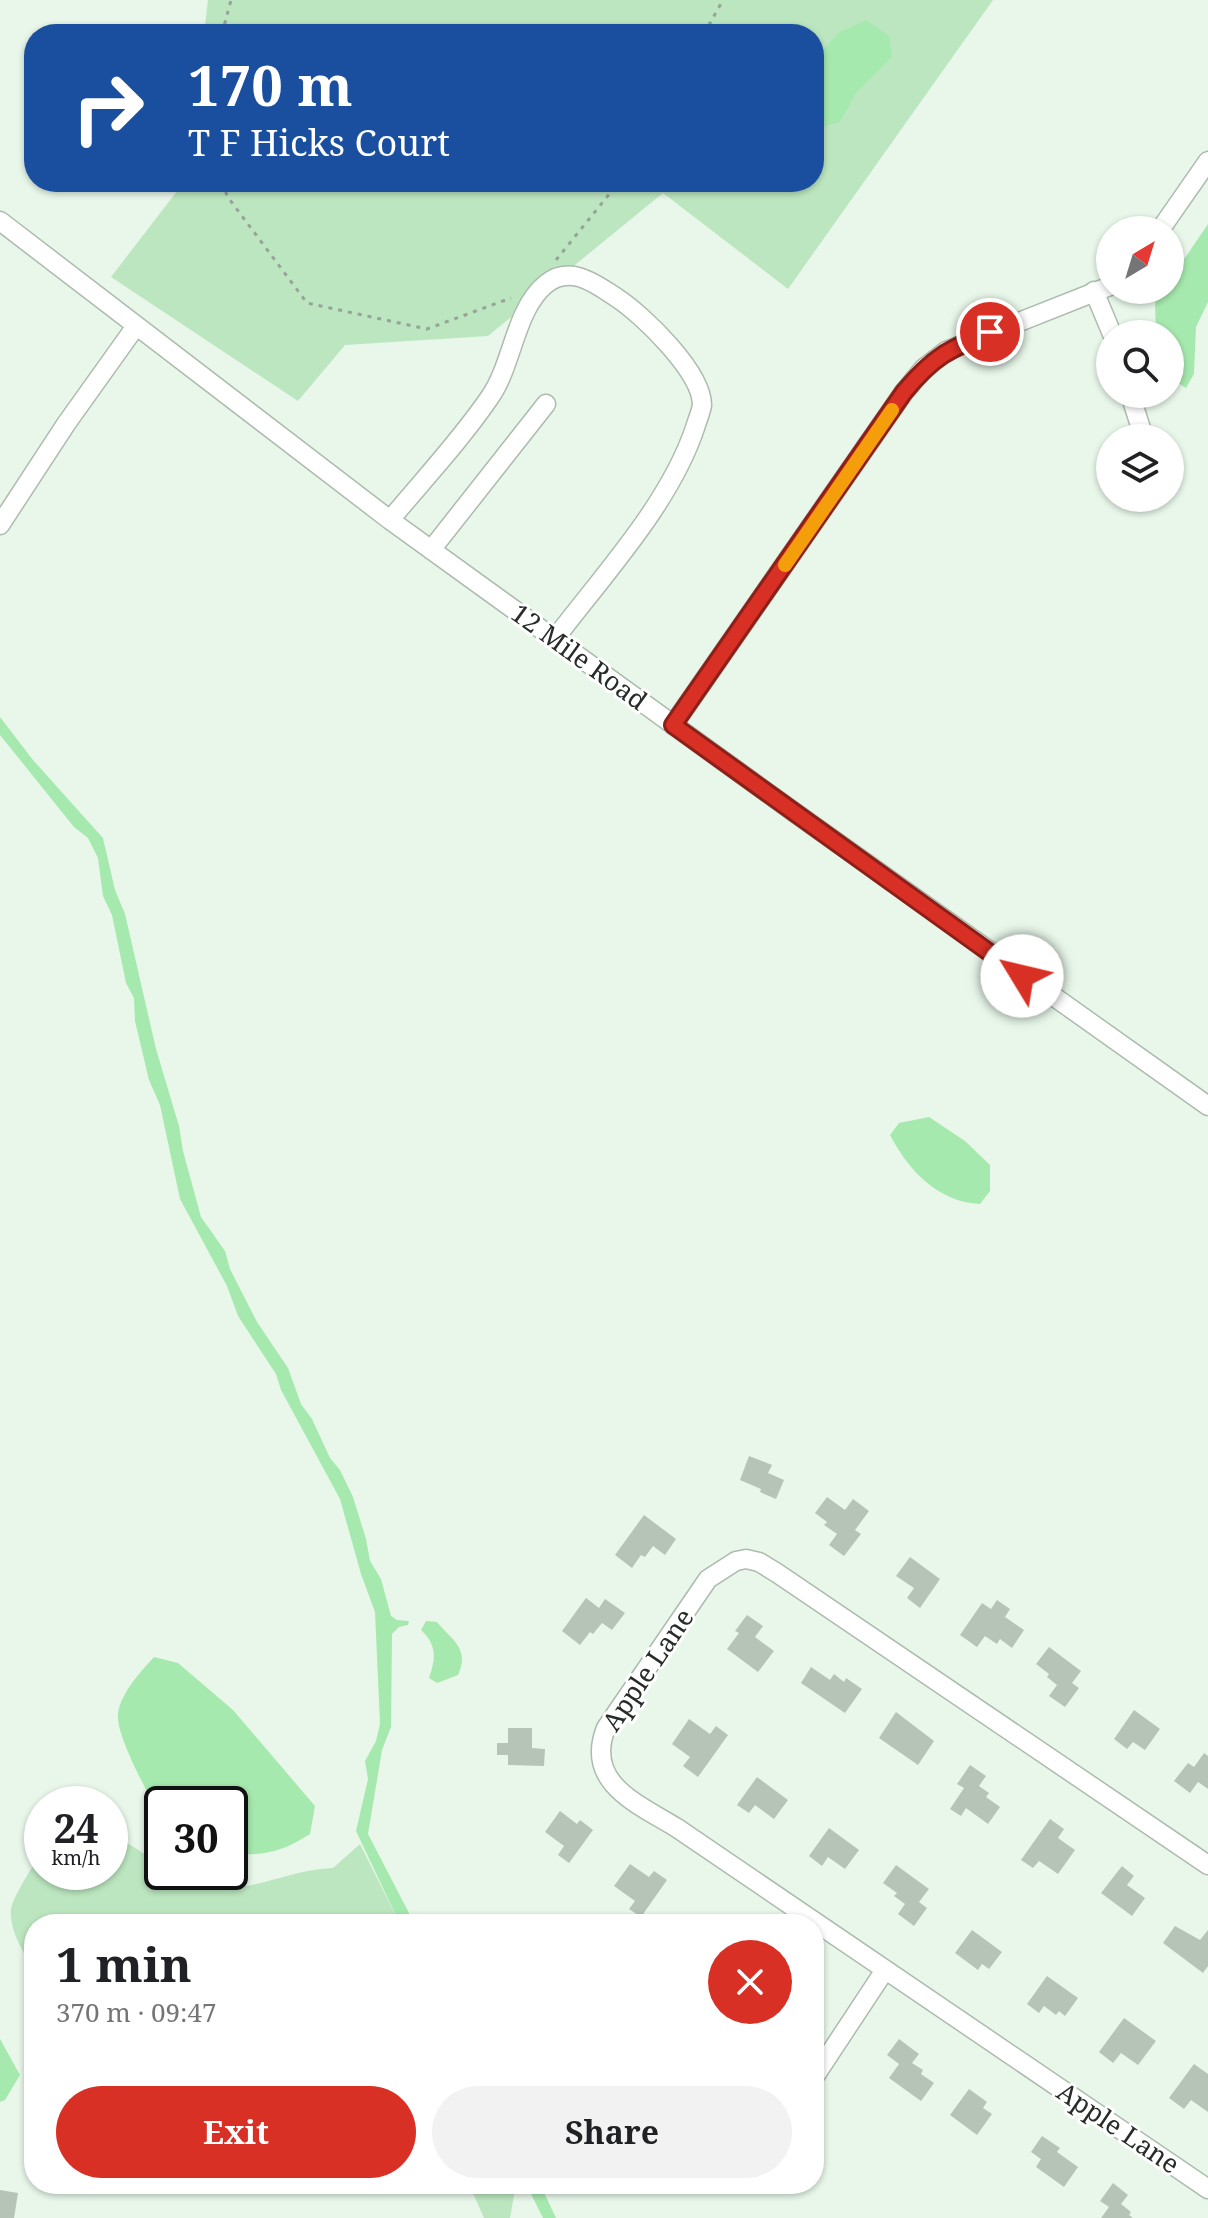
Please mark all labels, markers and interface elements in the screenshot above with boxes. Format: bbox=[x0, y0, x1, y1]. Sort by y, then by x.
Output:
text: 170 m bbox=[188, 46, 353, 122]
icon: right bbox=[56, 56, 160, 160]
text: T F Hicks Court bbox=[188, 118, 450, 167]
north arrow bbox=[1096, 216, 1184, 304]
map controls bbox=[1096, 216, 1184, 512]
pin bbox=[956, 298, 1024, 366]
icon: arrive bbox=[968, 310, 1012, 354]
button: search bbox=[1096, 320, 1184, 408]
button: layers bbox=[1096, 424, 1184, 512]
street label: 12 Mile Road bbox=[504, 595, 655, 718]
position arrow bbox=[980, 934, 1064, 1018]
street label: Apple Lane bbox=[593, 1601, 701, 1738]
speed limit sign: 30 bbox=[144, 1786, 248, 1890]
text: 24 bbox=[53, 1800, 99, 1855]
text: km/h bbox=[51, 1844, 101, 1871]
text: 1 min bbox=[56, 1931, 192, 1996]
button: close bbox=[708, 1940, 792, 2024]
text: 370 m · 09:47 bbox=[56, 1994, 217, 2030]
street label: Apple Lane bbox=[1050, 2073, 1187, 2181]
button: Exit bbox=[56, 2086, 416, 2178]
button: Share bbox=[432, 2086, 792, 2178]

